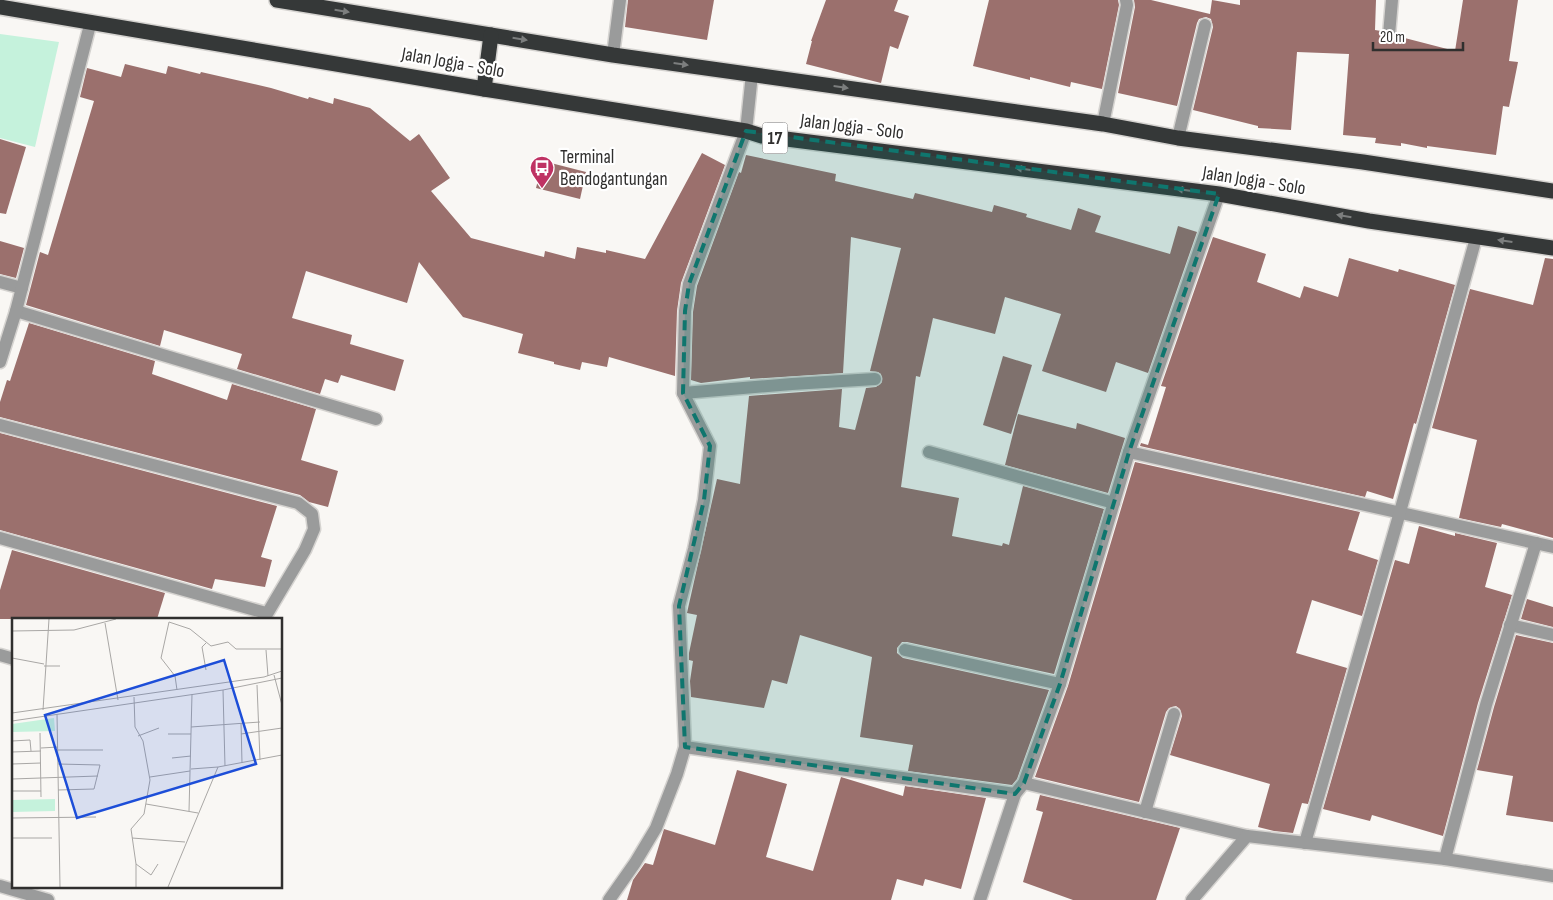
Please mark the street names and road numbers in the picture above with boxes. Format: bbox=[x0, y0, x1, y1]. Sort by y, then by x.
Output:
street label: Jalan Jogja - Solo bbox=[399, 42, 506, 83]
street label: Jalan Jogja - Solo bbox=[798, 109, 905, 145]
road number: 17 bbox=[762, 122, 788, 154]
street label: Jalan Jogja - Solo bbox=[1200, 161, 1307, 201]

